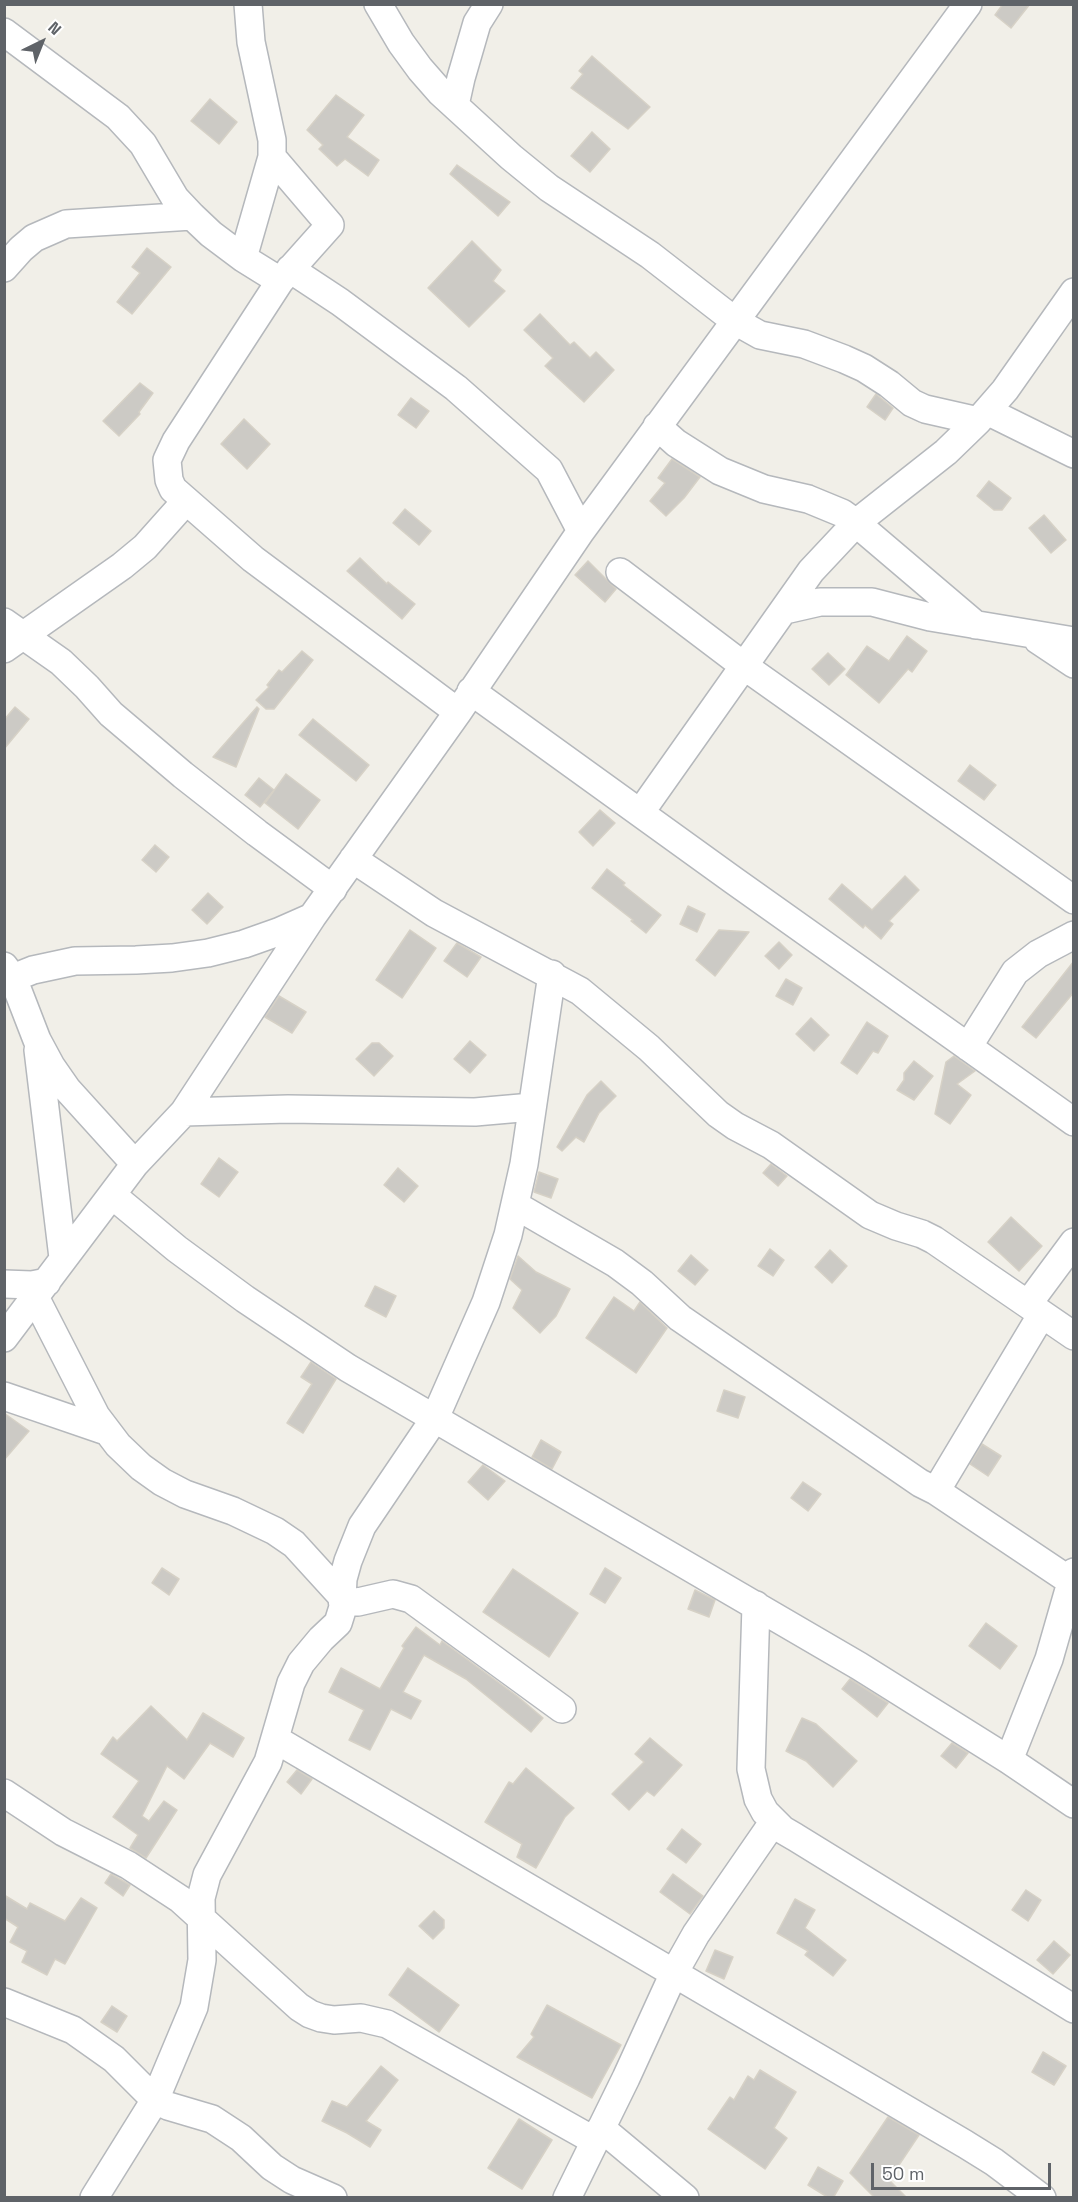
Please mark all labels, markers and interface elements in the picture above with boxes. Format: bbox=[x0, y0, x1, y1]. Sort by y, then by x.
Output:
north arrow bbox=[12, 12, 72, 72]
text: N bbox=[44, 17, 66, 40]
scale bar bbox=[874, 2151, 1054, 2189]
text: 50 m bbox=[882, 2162, 924, 2185]

